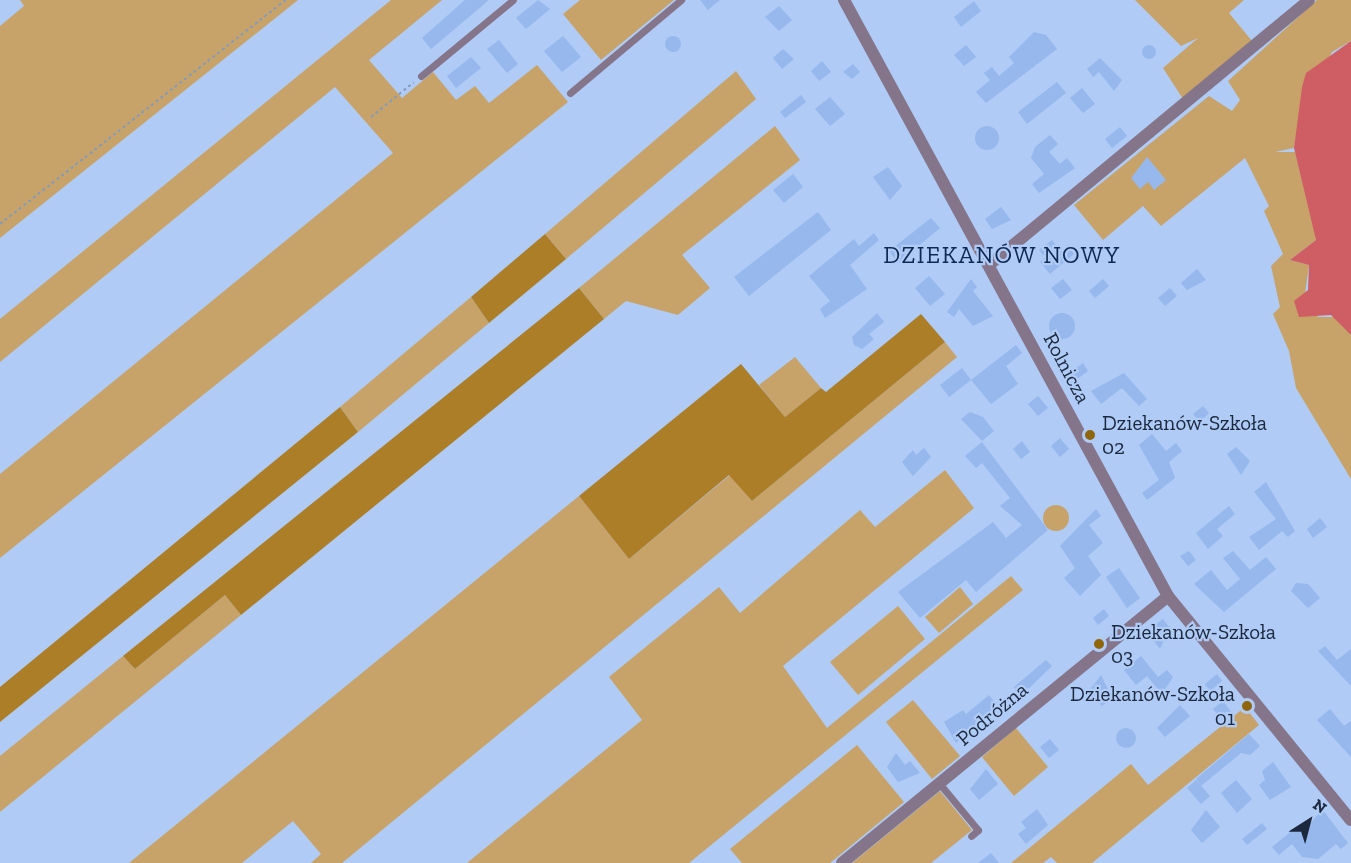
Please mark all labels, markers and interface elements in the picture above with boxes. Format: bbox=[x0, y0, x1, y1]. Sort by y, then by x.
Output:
district label: DZIEKANÓW NOWY bbox=[883, 241, 1121, 269]
street label: Rolnicza bbox=[1038, 328, 1096, 408]
place label: Dziekanów-Szkoła 02 bbox=[1102, 410, 1267, 460]
marker: Dziekanów-Szkoła 02 bbox=[1083, 428, 1097, 442]
place label: Dziekanów-Szkoła 03 bbox=[1111, 619, 1276, 669]
marker: Dziekanów-Szkoła 03 bbox=[1092, 637, 1106, 651]
street label: Podróżna bbox=[951, 677, 1033, 751]
place label: Dziekanów-Szkoła 01 bbox=[1070, 681, 1235, 731]
marker: Dziekanów-Szkoła 01 bbox=[1240, 699, 1254, 713]
north arrow bbox=[1279, 791, 1339, 851]
text: N bbox=[1309, 795, 1330, 817]

